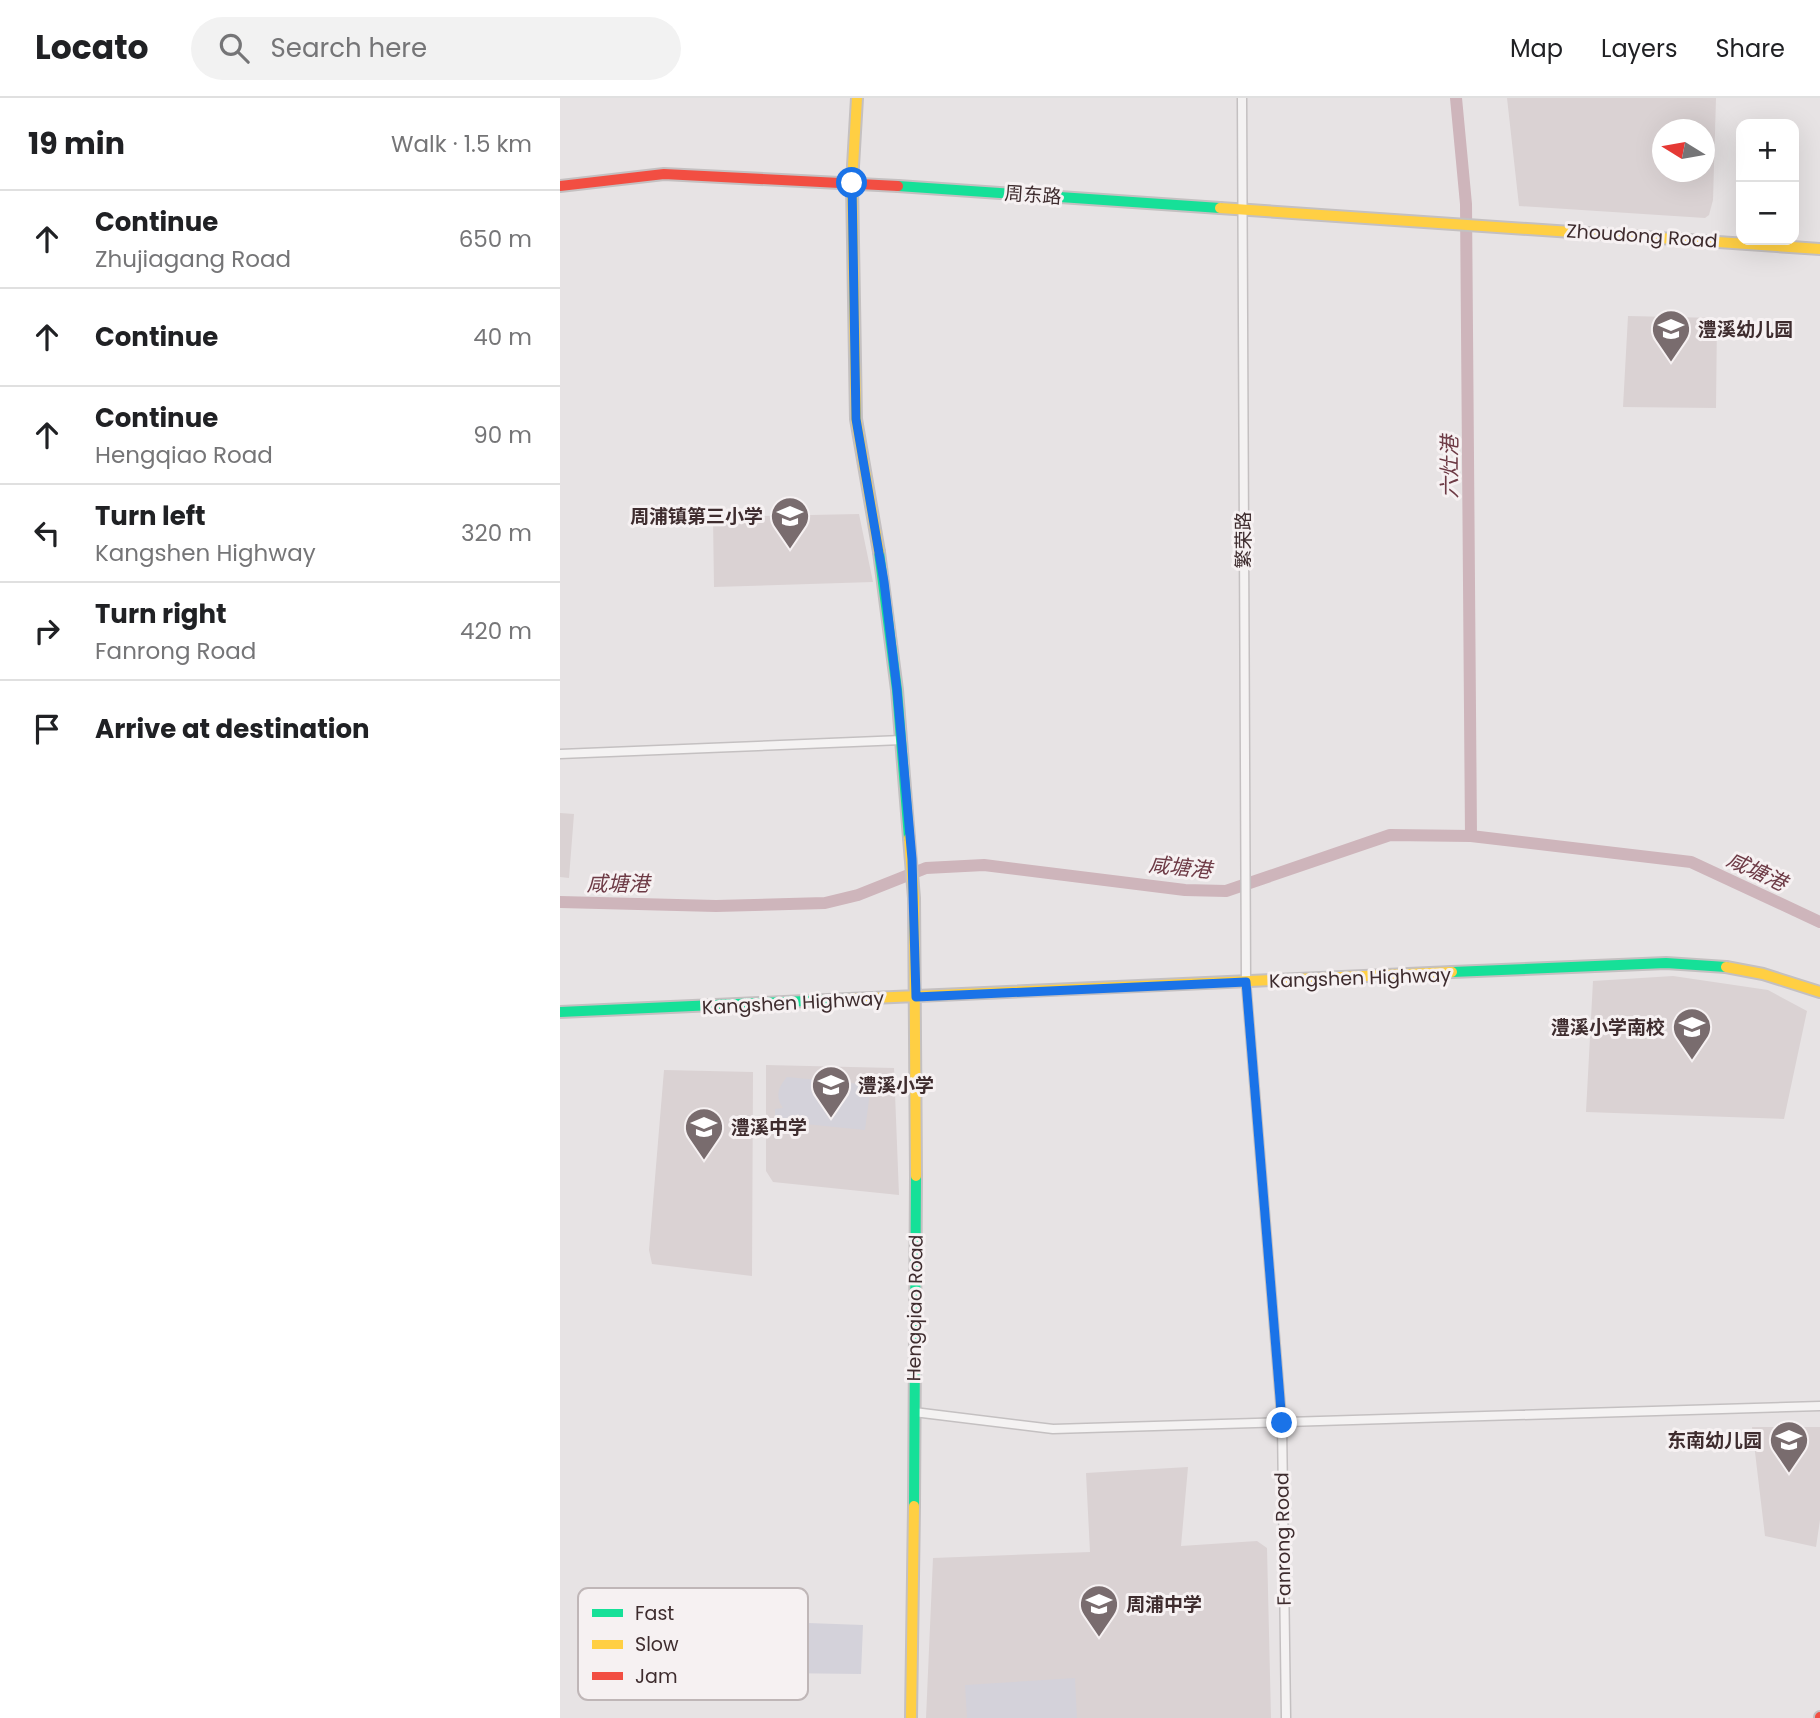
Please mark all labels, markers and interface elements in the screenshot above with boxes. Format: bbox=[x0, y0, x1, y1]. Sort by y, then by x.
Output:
search box bbox=[191, 17, 681, 80]
text: Locato bbox=[35, 24, 149, 71]
icon: search bbox=[215, 29, 253, 67]
text: Search here bbox=[271, 30, 427, 66]
text: Map bbox=[1510, 32, 1563, 65]
text: Layers bbox=[1601, 32, 1677, 65]
text: Share bbox=[1715, 32, 1785, 65]
north arrow bbox=[1652, 119, 1715, 182]
map controls bbox=[1736, 119, 1799, 245]
button: + bbox=[1736, 119, 1799, 182]
text: 19 min bbox=[28, 122, 125, 165]
text: Walk · 1.5 km bbox=[391, 128, 532, 160]
route start bbox=[836, 167, 867, 198]
street label: 周东路 bbox=[1004, 180, 1062, 210]
button: − bbox=[1736, 182, 1799, 245]
text: Continue bbox=[95, 204, 218, 240]
street label: Zhoudong Road bbox=[1566, 217, 1718, 255]
icon: ahead bbox=[28, 220, 66, 258]
text: 650 m bbox=[459, 223, 532, 255]
text: Zhujiagang Road bbox=[95, 243, 291, 275]
school or university icon: 澧溪幼儿园 bbox=[1650, 308, 1692, 363]
place label: 澧溪幼儿园 bbox=[1698, 316, 1793, 343]
icon: ahead bbox=[28, 318, 66, 356]
text: Continue bbox=[95, 319, 218, 355]
text: 40 m bbox=[473, 321, 532, 353]
text: Continue bbox=[95, 400, 218, 436]
icon: ahead bbox=[28, 416, 66, 454]
text: 90 m bbox=[473, 419, 532, 451]
water label: 六灶港 bbox=[1435, 433, 1464, 499]
text: Hengqiao Road bbox=[95, 439, 273, 471]
school or university icon: 周浦镇第三小学 bbox=[769, 495, 811, 550]
text: Turn left bbox=[95, 498, 206, 534]
place label: 周浦镇第三小学 bbox=[630, 503, 763, 530]
street label: 繁荣路 bbox=[1230, 511, 1257, 569]
icon: left bbox=[28, 514, 66, 552]
text: 320 m bbox=[461, 517, 532, 549]
text: Kangshen Highway bbox=[95, 537, 316, 569]
text: Turn right bbox=[95, 596, 227, 632]
icon: right bbox=[28, 612, 66, 650]
text: 420 m bbox=[460, 615, 532, 647]
text: Fanrong Road bbox=[95, 635, 256, 667]
icon: arrive bbox=[28, 710, 66, 748]
text: Arrive at destination bbox=[95, 711, 370, 747]
water label: 咸塘港 bbox=[1722, 845, 1794, 899]
water label: 咸塘港 bbox=[1147, 849, 1216, 885]
water label: 咸塘港 bbox=[587, 869, 652, 898]
street label: Kangshen Highway bbox=[1268, 961, 1452, 995]
street label: Kangshen Highway bbox=[701, 985, 885, 1021]
school or university icon: 澧溪小学南校 bbox=[1671, 1006, 1713, 1061]
place label: 澧溪小学南校 bbox=[1551, 1014, 1665, 1041]
school or university icon: 澧溪小学 bbox=[810, 1064, 852, 1119]
place label: 澧溪小学 bbox=[858, 1072, 934, 1099]
school or university icon: 澧溪中学 bbox=[683, 1106, 725, 1161]
place label: 澧溪中学 bbox=[731, 1114, 807, 1141]
street label: Hengqiao Road bbox=[900, 1234, 930, 1382]
route end bbox=[1266, 1407, 1297, 1438]
school or university icon: 东南幼儿园 bbox=[1768, 1419, 1810, 1474]
place label: 东南幼儿园 bbox=[1667, 1427, 1762, 1454]
street label: Fanrong Road bbox=[1268, 1472, 1298, 1606]
school or university icon: 周浦中学 bbox=[1078, 1583, 1120, 1638]
legend bbox=[578, 1588, 808, 1700]
place label: 周浦中学 bbox=[1126, 1591, 1202, 1618]
text: Fast bbox=[635, 1600, 674, 1627]
text: Slow bbox=[635, 1631, 679, 1658]
text: Jam bbox=[635, 1663, 677, 1690]

